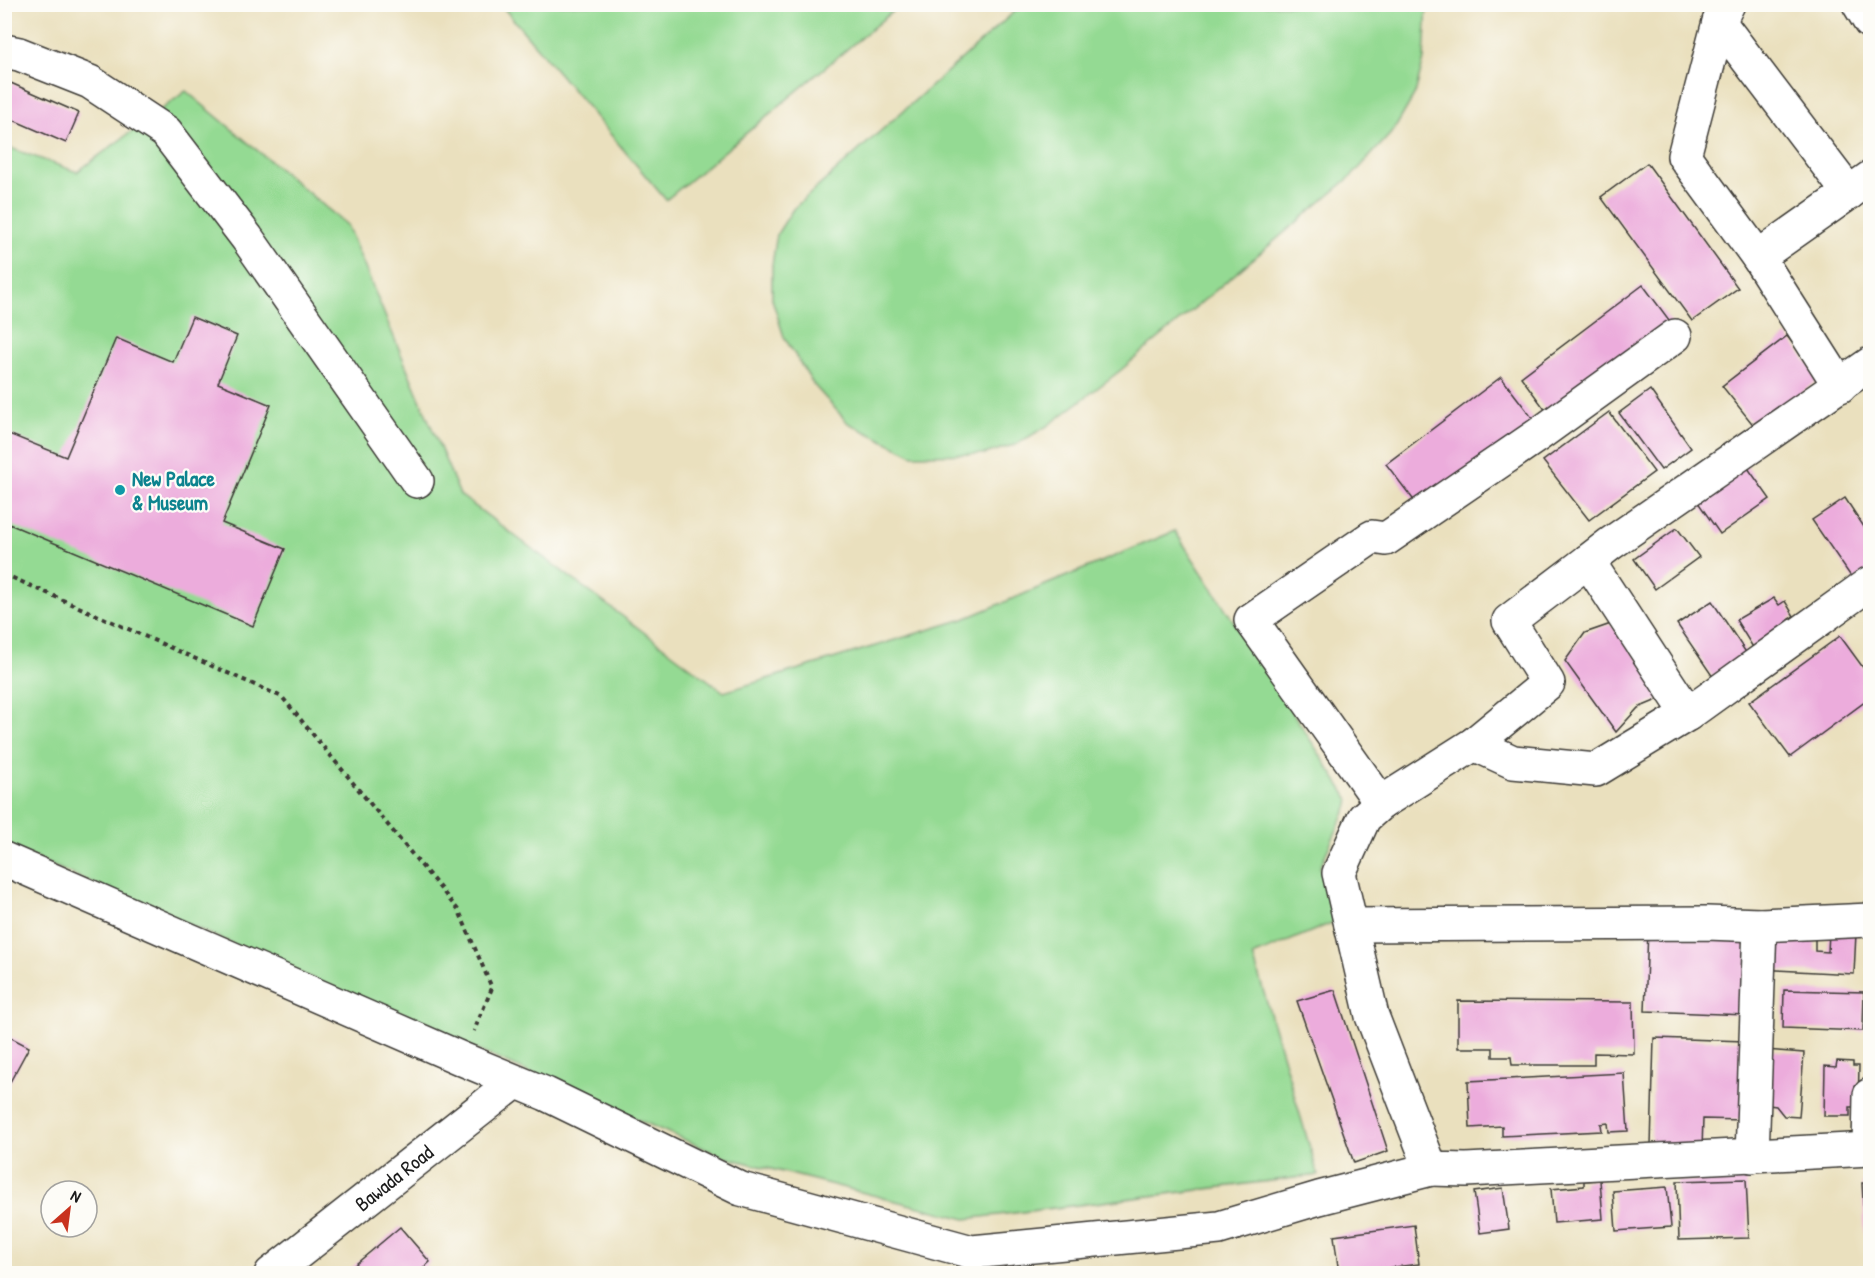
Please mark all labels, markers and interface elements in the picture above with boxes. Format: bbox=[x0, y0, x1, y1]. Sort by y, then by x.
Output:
place label: New Palace & Museum bbox=[132, 464, 215, 517]
marker: New Palace & Museum bbox=[113, 483, 127, 497]
street label: Bawada Road bbox=[348, 1138, 439, 1218]
north arrow bbox=[39, 1179, 99, 1239]
text: N bbox=[67, 1184, 85, 1208]

